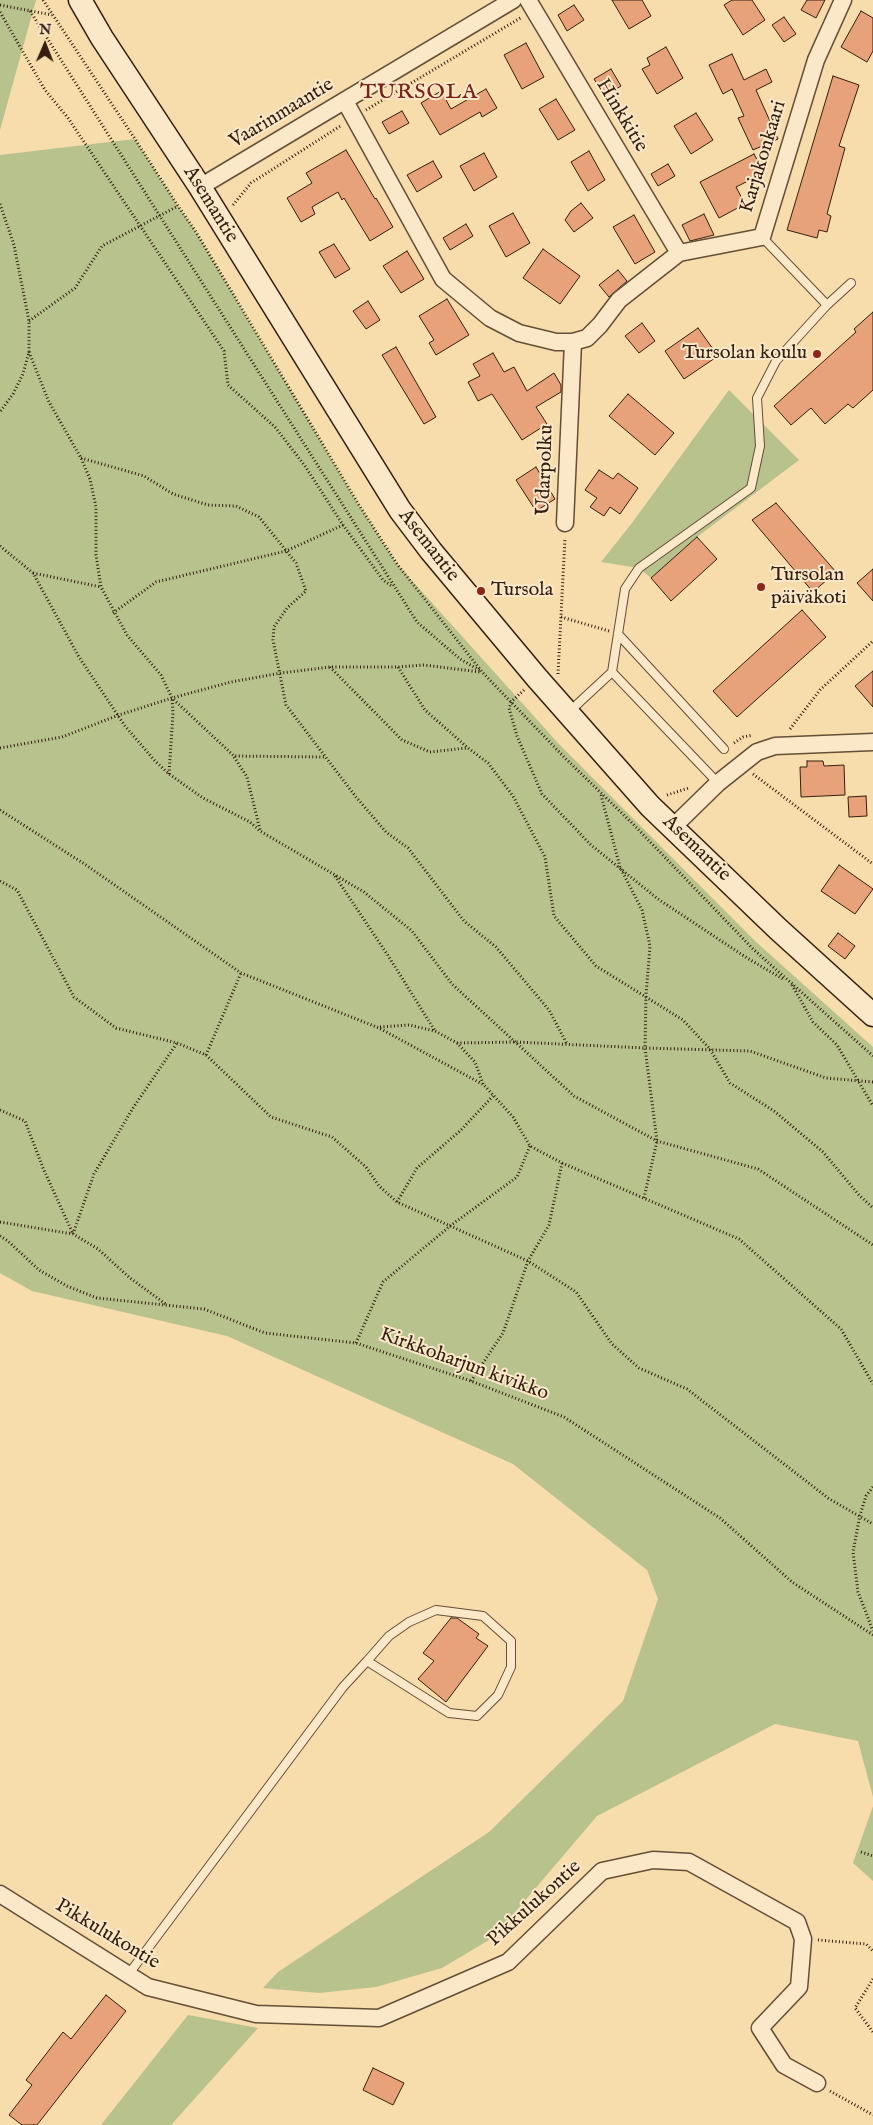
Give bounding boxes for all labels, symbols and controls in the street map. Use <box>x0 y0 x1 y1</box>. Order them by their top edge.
north arrow <box>20 20 70 70</box>
text: N <box>39 21 51 39</box>
street label: Vaarinmaantie <box>226 74 338 154</box>
street label: Hinkkitie <box>590 75 652 157</box>
district label: TURSOLA <box>359 80 479 106</box>
street label: Karjakonkaari <box>736 98 792 216</box>
street label: Asemantie <box>177 162 243 248</box>
place label: Tursolan koulu <box>682 342 807 366</box>
marker: Tursolan koulu <box>811 348 823 360</box>
street label: Udarpolku <box>532 424 560 516</box>
street label: Asemantie <box>392 505 464 587</box>
place label: Tursolan päiväkoti <box>771 564 847 611</box>
place label: Tursola <box>491 579 553 603</box>
marker: Tursolan päiväkoti <box>755 581 767 593</box>
marker: Tursola <box>475 585 487 597</box>
street label: Asemantie <box>657 811 735 887</box>
street label: Kirkkoharjun kivikko <box>376 1323 552 1407</box>
street label: Pikkulukontie <box>483 1856 587 1952</box>
street label: Pikkulukontie <box>50 1894 164 1976</box>

